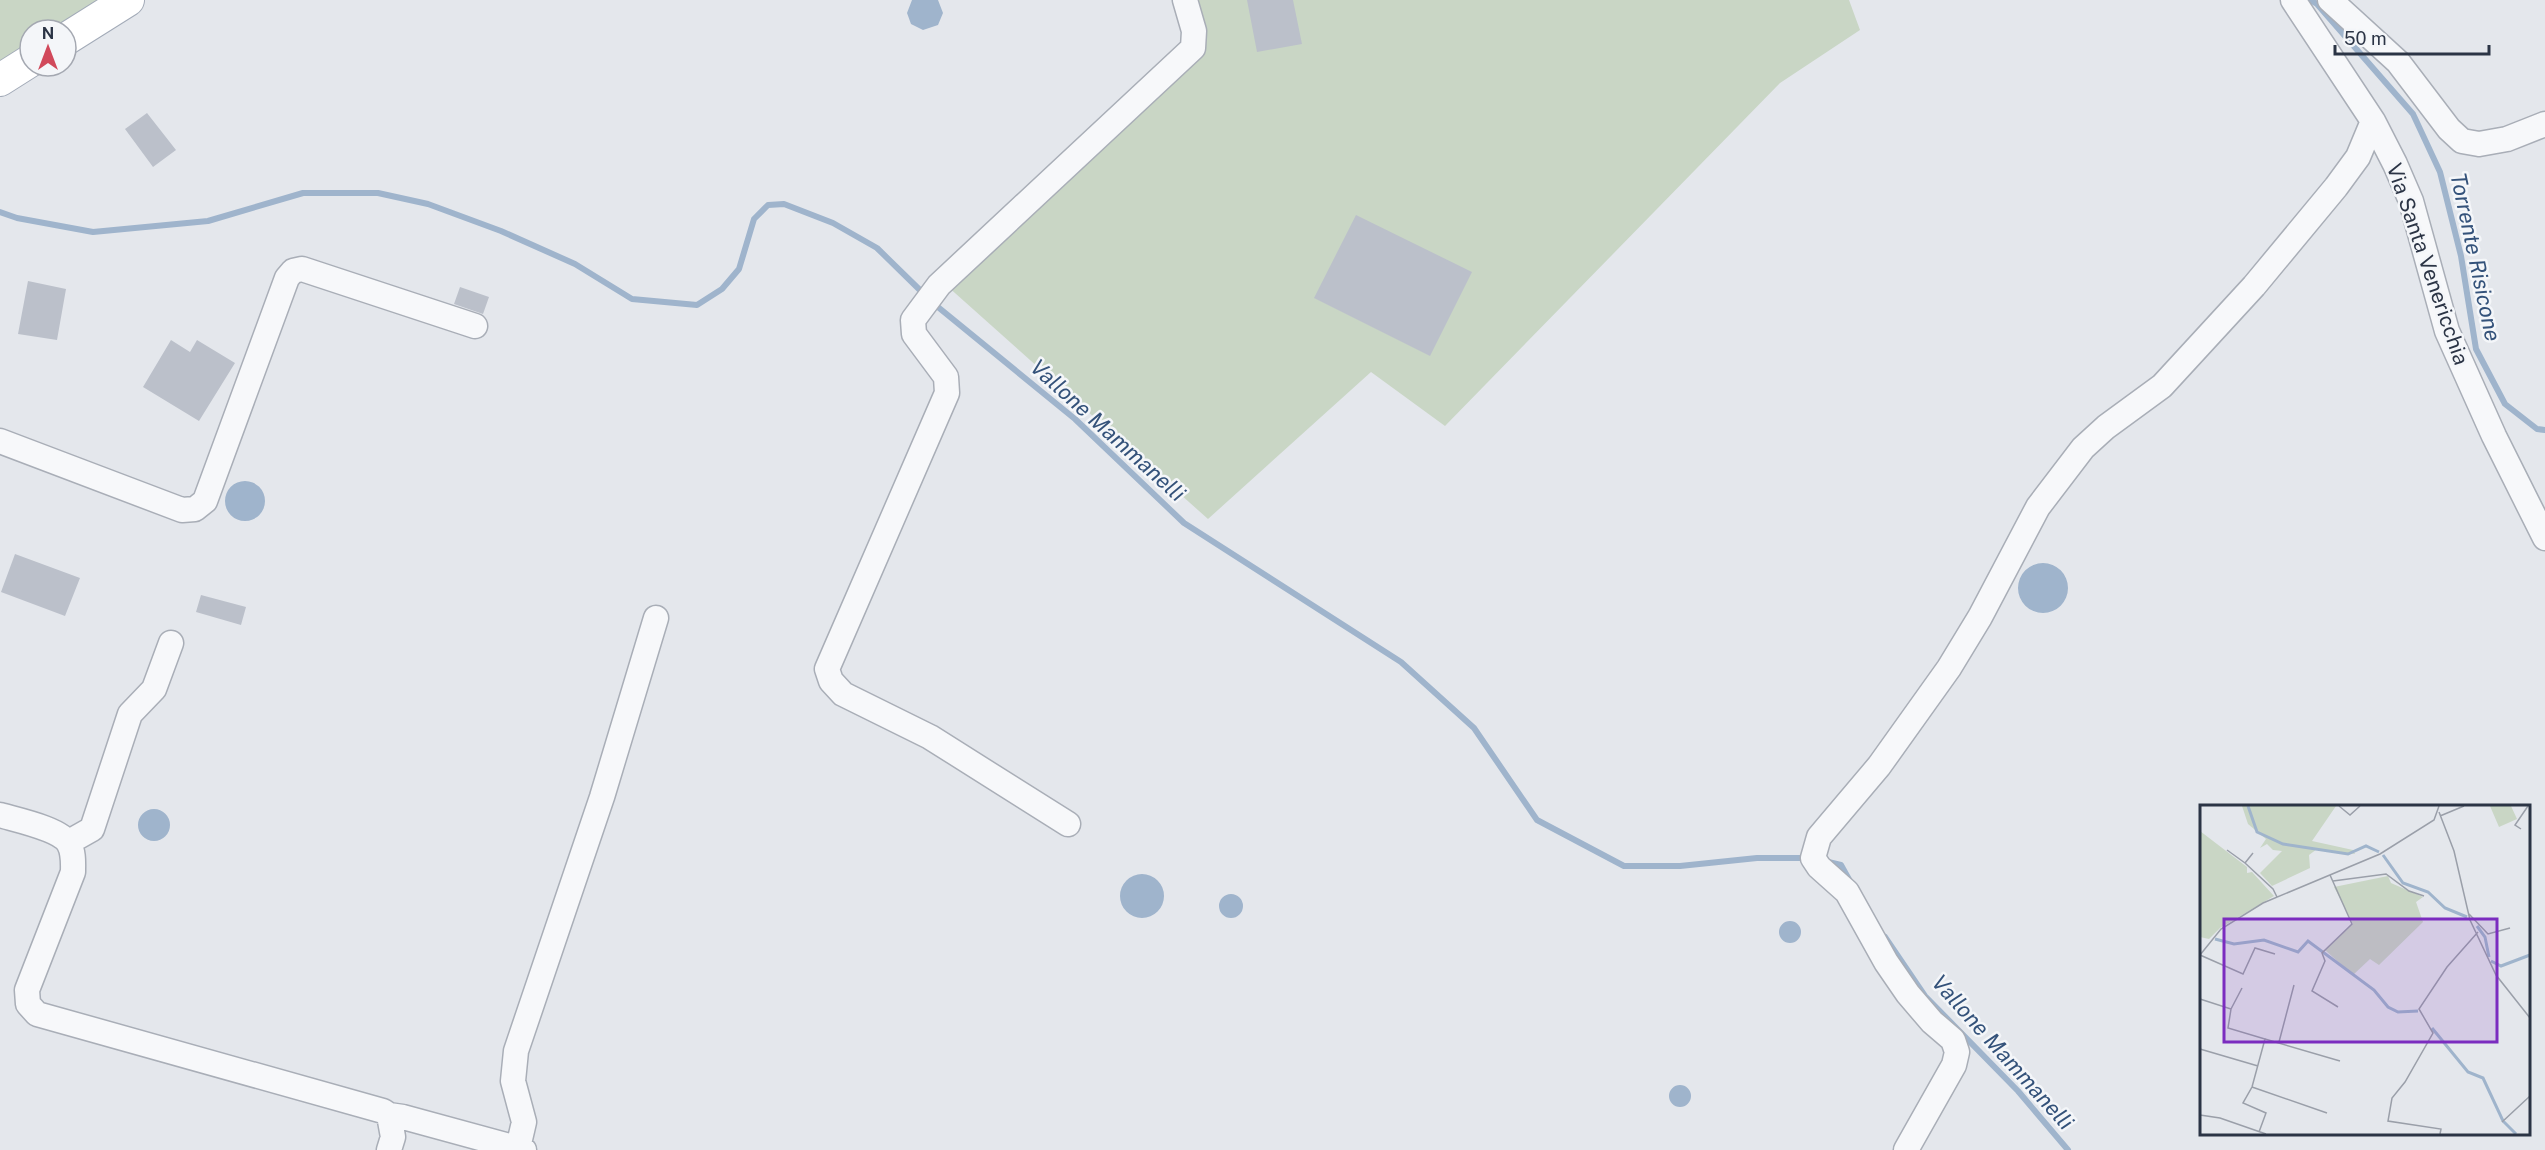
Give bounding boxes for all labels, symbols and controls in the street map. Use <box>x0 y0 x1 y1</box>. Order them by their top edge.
north arrow <box>18 18 78 78</box>
scale bar <box>2335 18 2490 56</box>
text: N <box>42 24 54 43</box>
text: 50 m <box>2344 28 2387 49</box>
street label: Via Santa Venericchia <box>2382 160 2474 368</box>
water label: Torrente Risicone <box>2445 170 2507 344</box>
water label: Vallone Mammanelli <box>1025 354 1191 507</box>
inset map <box>2200 805 2530 1135</box>
water label: Vallone Mammanelli <box>1927 969 2080 1135</box>

